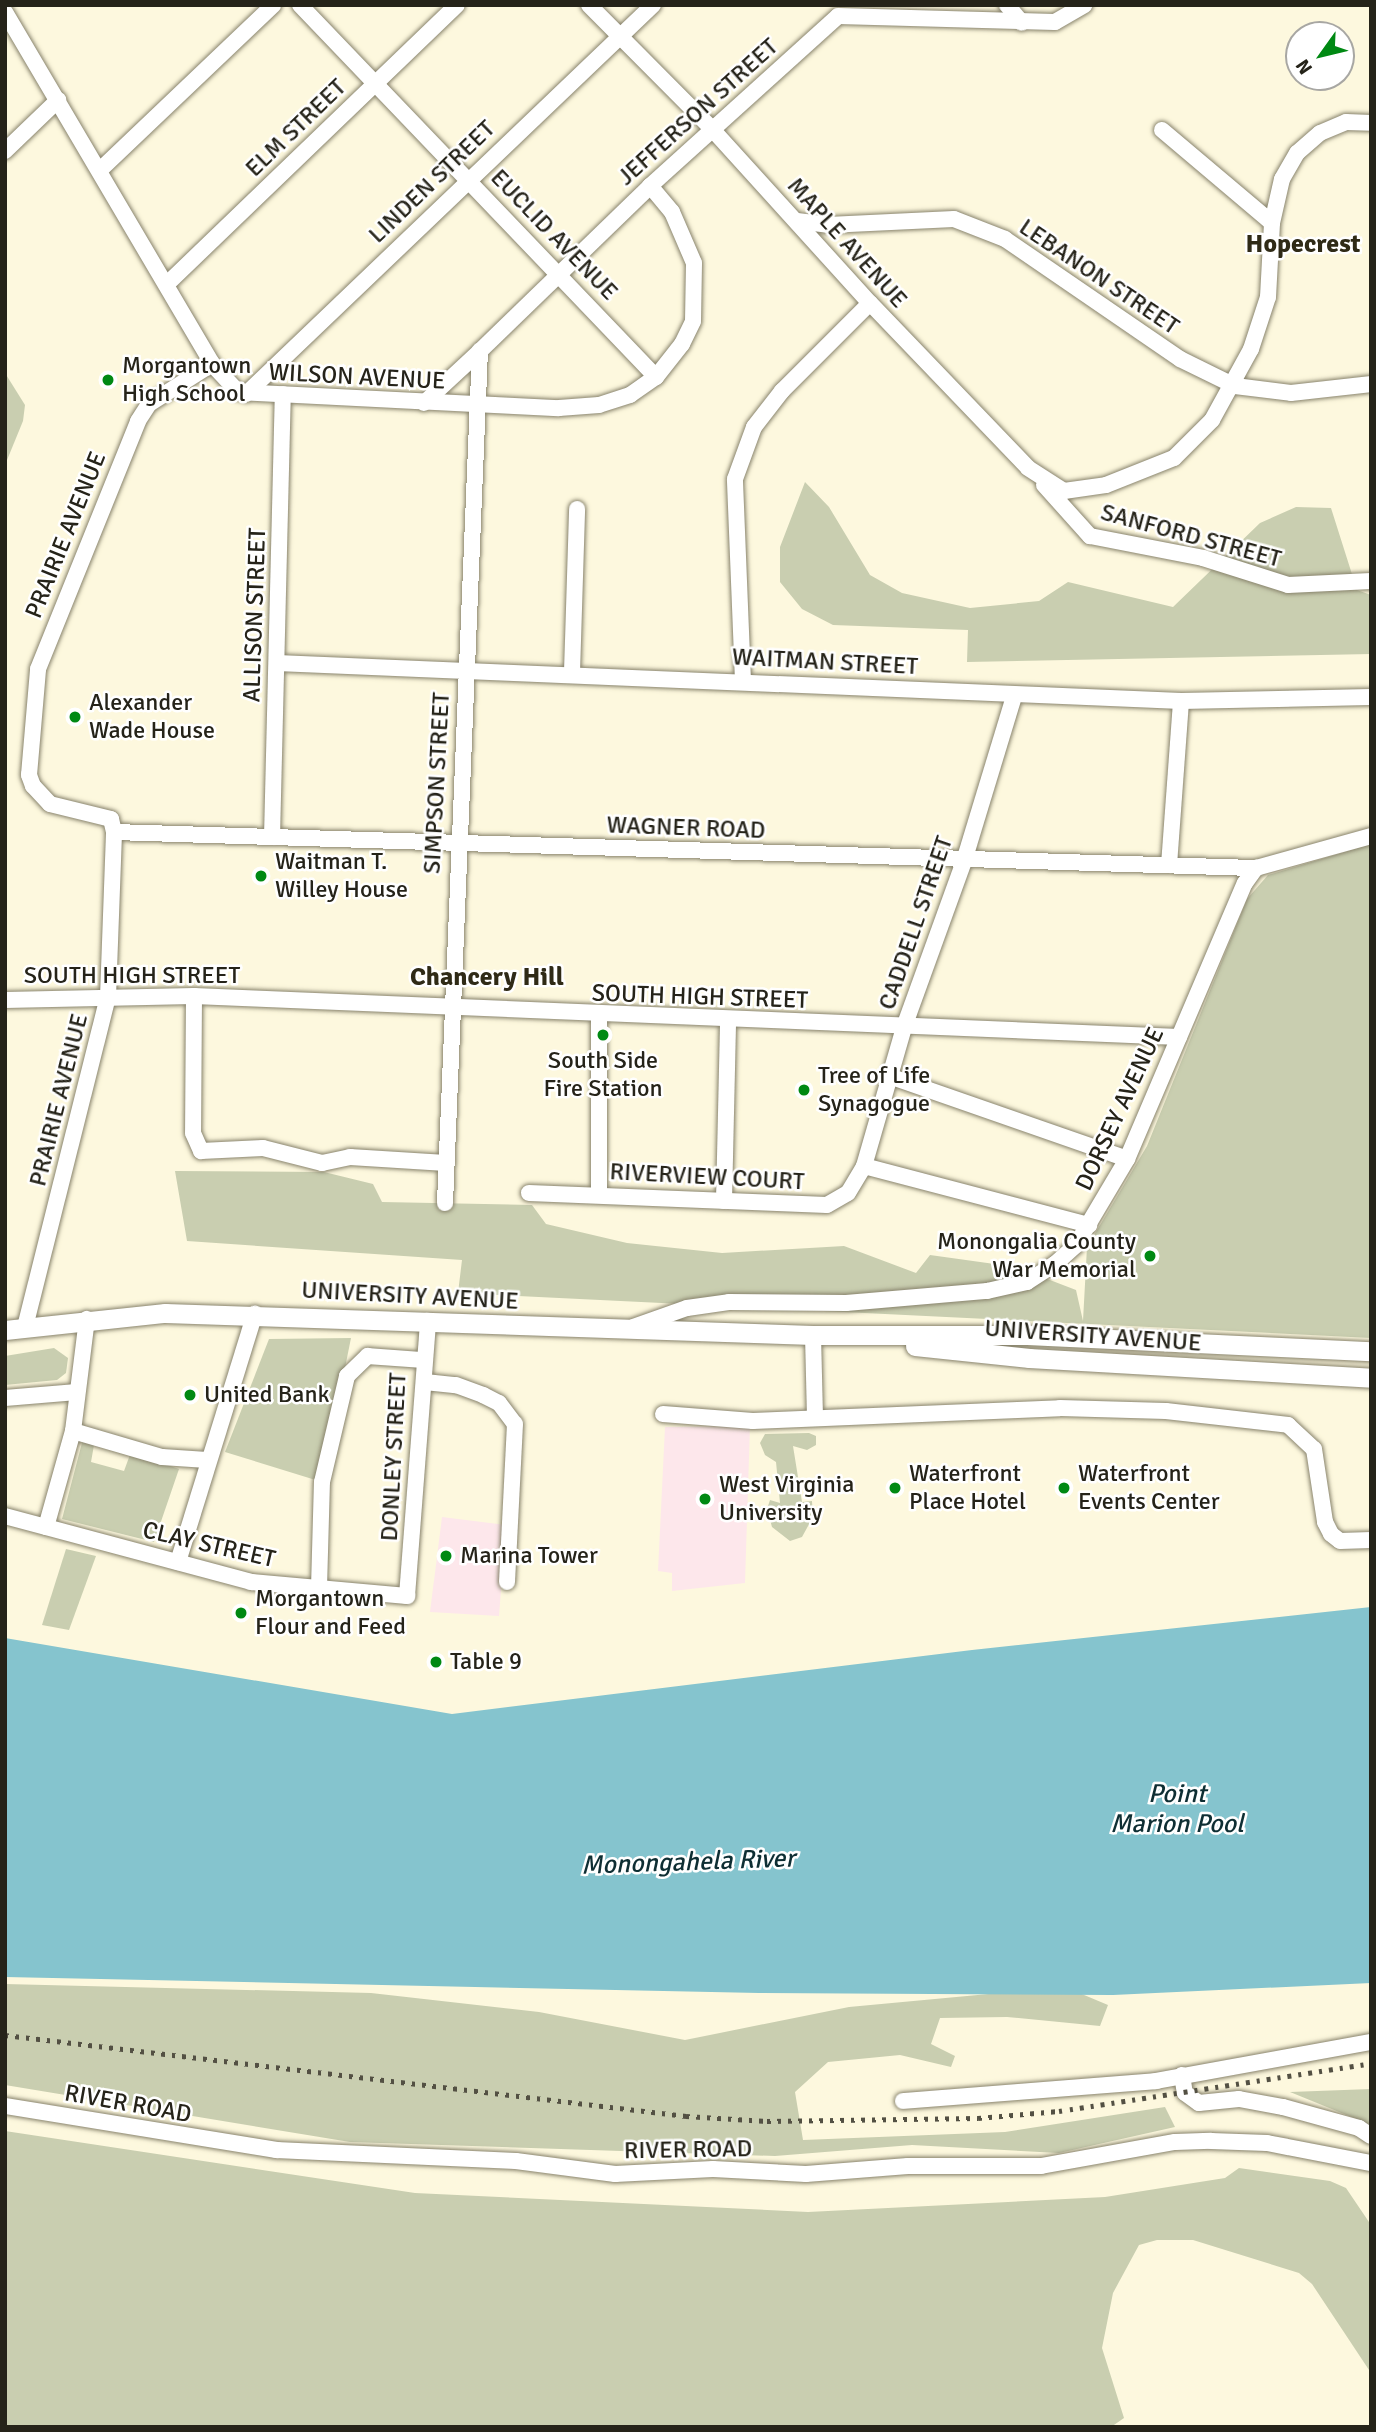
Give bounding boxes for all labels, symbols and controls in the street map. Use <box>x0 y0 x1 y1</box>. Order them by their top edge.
north arrow <box>1285 21 1355 91</box>
street label: JEFFERSON STREET <box>612 32 784 192</box>
text: N <box>1291 54 1318 79</box>
street label: ELM STREET <box>240 73 352 183</box>
street label: LINDEN STREET <box>363 115 501 249</box>
street label: EUCLID AVENUE <box>484 164 624 306</box>
street label: MAPLE AVENUE <box>781 172 913 314</box>
street label: LEBANON STREET <box>1014 213 1184 341</box>
district label: Hopecrest <box>1246 229 1360 261</box>
place label: Morgantown High School <box>122 352 251 408</box>
street label: WILSON AVENUE <box>268 358 446 396</box>
marker: Morgantown High School <box>100 372 116 388</box>
street label: PRAIRIE AVENUE <box>20 448 112 622</box>
street label: SANFORD STREET <box>1098 498 1284 574</box>
street label: ALLISON STREET <box>238 527 272 703</box>
street label: WAITMAN STREET <box>731 643 919 681</box>
place label: Alexander Wade House <box>89 689 215 745</box>
street label: SIMPSON STREET <box>418 691 456 875</box>
marker: Alexander Wade House <box>67 709 83 725</box>
street label: WAGNER ROAD <box>606 811 766 845</box>
street label: CADDELL STREET <box>873 832 959 1014</box>
place label: Waitman T. Willey House <box>275 848 408 904</box>
marker: Waitman T. Willey House <box>253 868 269 884</box>
street label: SOUTH HIGH STREET <box>24 962 240 990</box>
district label: Chancery Hill <box>410 962 564 994</box>
street label: SOUTH HIGH STREET <box>591 979 809 1015</box>
street label: PRAIRIE AVENUE <box>24 1011 94 1189</box>
street label: DORSEY AVENUE <box>1070 1023 1170 1195</box>
marker: South Side Fire Station <box>595 1027 611 1043</box>
place label: South Side Fire Station <box>544 1047 662 1103</box>
place label: Tree of Life Synagogue <box>818 1062 930 1118</box>
marker: Tree of Life Synagogue <box>796 1082 812 1098</box>
street label: RIVERVIEW COURT <box>609 1158 805 1196</box>
place label: Monongalia County War Memorial <box>937 1228 1136 1284</box>
marker: Monongalia County War Memorial <box>1142 1248 1158 1264</box>
street label: UNIVERSITY AVENUE <box>301 1276 519 1316</box>
street label: UNIVERSITY AVENUE <box>984 1314 1202 1358</box>
street label: DONLEY STREET <box>375 1372 413 1542</box>
place label: United Bank <box>204 1381 330 1409</box>
marker: United Bank <box>182 1387 198 1403</box>
place label: Waterfront Place Hotel <box>909 1460 1026 1516</box>
place label: Waterfront Events Center <box>1078 1460 1220 1516</box>
place label: West Virginia University <box>719 1471 854 1527</box>
marker: Waterfront Place Hotel <box>887 1480 903 1496</box>
marker: Waterfront Events Center <box>1056 1480 1072 1496</box>
marker: West Virginia University <box>697 1491 713 1507</box>
street label: CLAY STREET <box>140 1516 278 1574</box>
place label: Marina Tower <box>460 1542 598 1570</box>
marker: Marina Tower <box>438 1548 454 1564</box>
place label: Morgantown Flour and Feed <box>255 1585 406 1641</box>
marker: Morgantown Flour and Feed <box>233 1605 249 1621</box>
place label: Table 9 <box>450 1648 522 1676</box>
marker: Table 9 <box>428 1654 444 1670</box>
water label: Point Marion Pool <box>1110 1779 1244 1840</box>
water label: Monongahela River <box>581 1844 795 1882</box>
street label: RIVER ROAD <box>62 2079 194 2129</box>
street label: RIVER ROAD <box>624 2134 752 2166</box>

